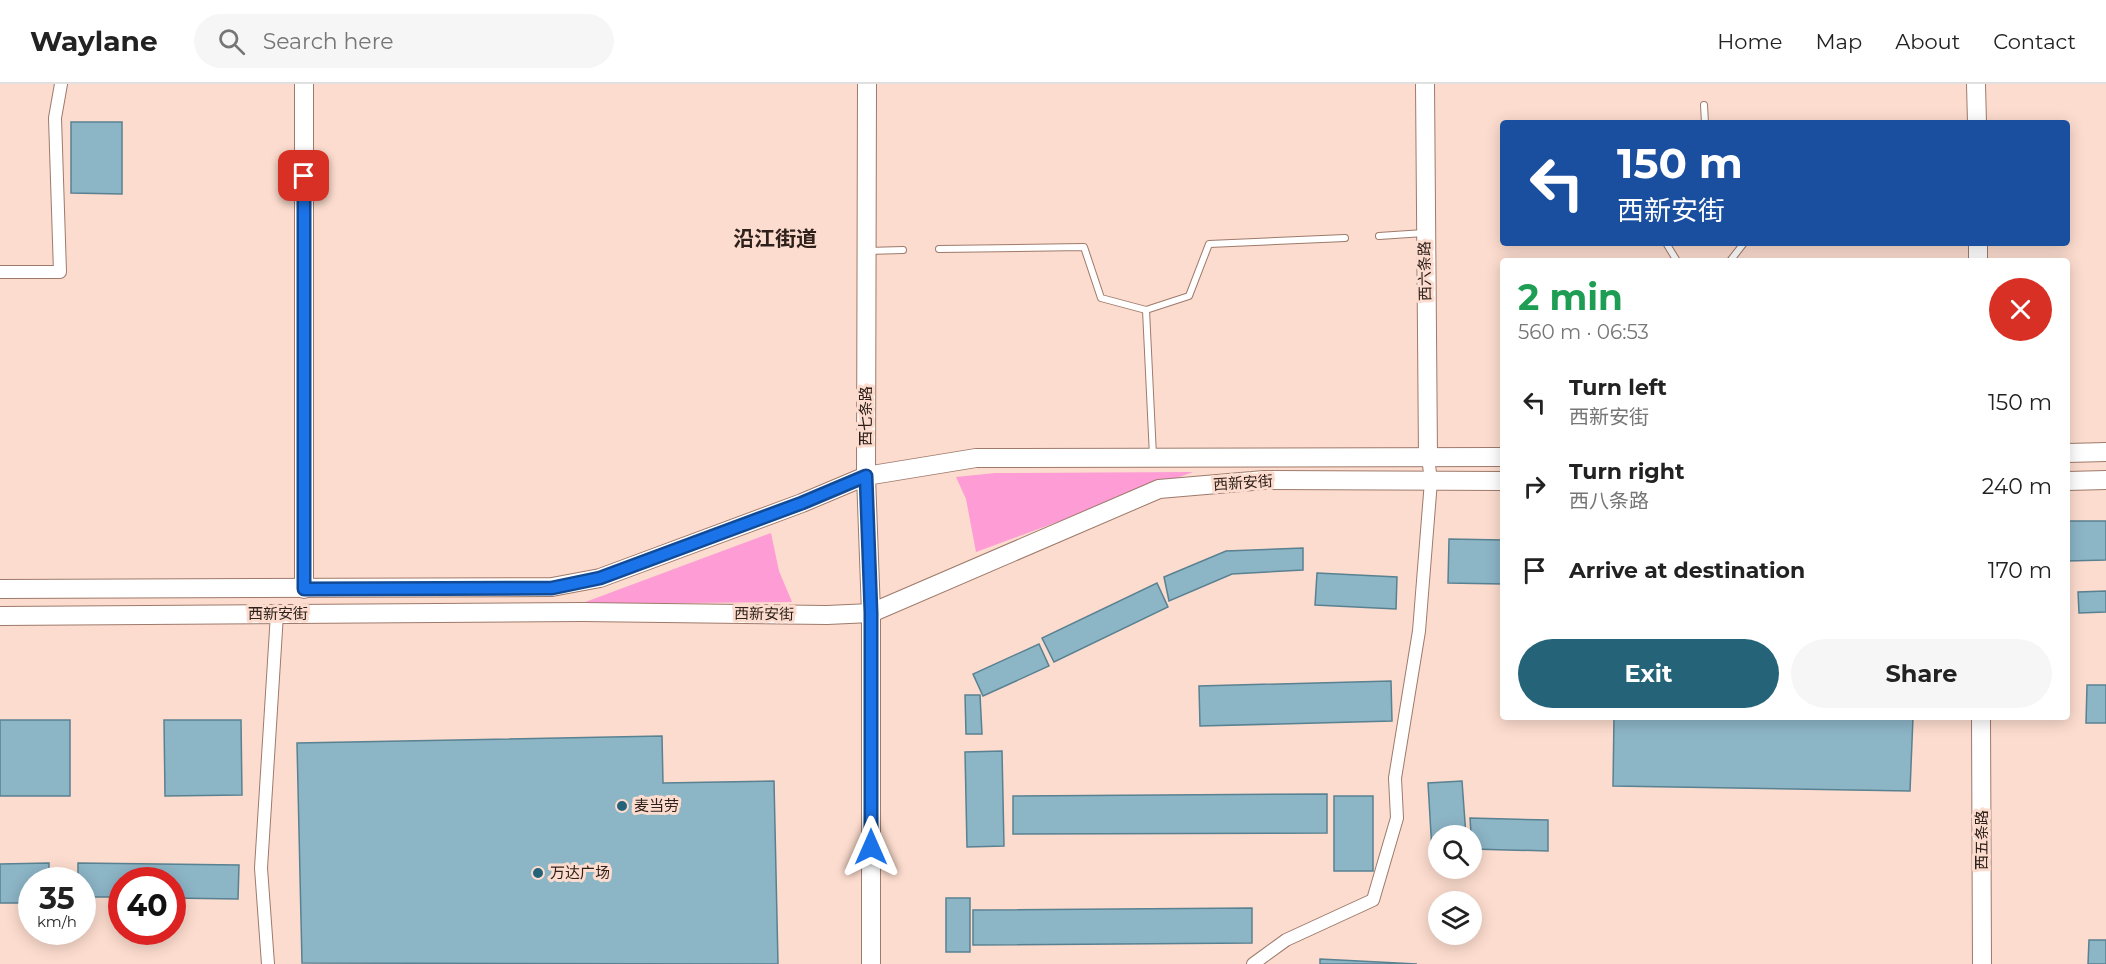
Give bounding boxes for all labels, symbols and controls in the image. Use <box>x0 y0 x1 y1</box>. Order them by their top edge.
search box <box>194 14 614 68</box>
text: Waylane <box>30 24 158 58</box>
icon: search <box>215 25 248 58</box>
text: Search here <box>263 28 393 55</box>
text: Home <box>1717 29 1782 54</box>
text: Map <box>1815 29 1862 54</box>
text: About <box>1895 29 1960 54</box>
text: Contact <box>1993 29 2076 54</box>
text: 150 m <box>1617 137 1743 189</box>
icon: left <box>1518 144 1596 222</box>
pin <box>278 150 329 201</box>
icon: arrive <box>287 159 320 192</box>
text: 西新安街 <box>1617 194 1725 227</box>
district label: 沿江街道 <box>733 226 817 251</box>
street label: 西六条路 <box>1414 241 1435 301</box>
text: 2 min <box>1518 275 1623 319</box>
button: close <box>1989 278 2052 341</box>
text: 560 m · 06:53 <box>1518 320 1649 344</box>
text: Turn left <box>1569 374 1667 401</box>
street label: 西七条路 <box>856 386 875 446</box>
icon: left <box>1518 386 1551 419</box>
text: 150 m <box>1988 389 2052 416</box>
text: 西新安街 <box>1569 405 1649 429</box>
text: Turn right <box>1569 458 1684 485</box>
icon: right <box>1518 470 1551 503</box>
street label: 西新安街 <box>1212 471 1274 494</box>
text: 240 m <box>1982 473 2052 500</box>
text: 西八条路 <box>1569 489 1649 513</box>
icon: arrive <box>1518 554 1551 587</box>
text: Arrive at destination <box>1569 557 1805 584</box>
text: 170 m <box>1988 557 2052 584</box>
street label: 西新安街 <box>734 603 794 624</box>
street label: 西新安街 <box>248 604 308 623</box>
button: Exit <box>1518 639 1779 708</box>
button: Share <box>1791 639 2052 708</box>
place label: 麦当劳 <box>634 796 679 815</box>
marker: 麦当劳 <box>615 799 629 813</box>
street label: 西五条路 <box>1972 810 1991 870</box>
position arrow <box>839 815 903 879</box>
map controls <box>1428 825 1482 945</box>
button: search <box>1428 825 1482 879</box>
place label: 万达广场 <box>550 863 610 882</box>
marker: 万达广场 <box>531 866 545 880</box>
speed limit sign: 40 <box>108 867 186 945</box>
text: 35 <box>39 880 75 917</box>
button: layers <box>1428 891 1482 945</box>
text: km/h <box>37 912 77 931</box>

